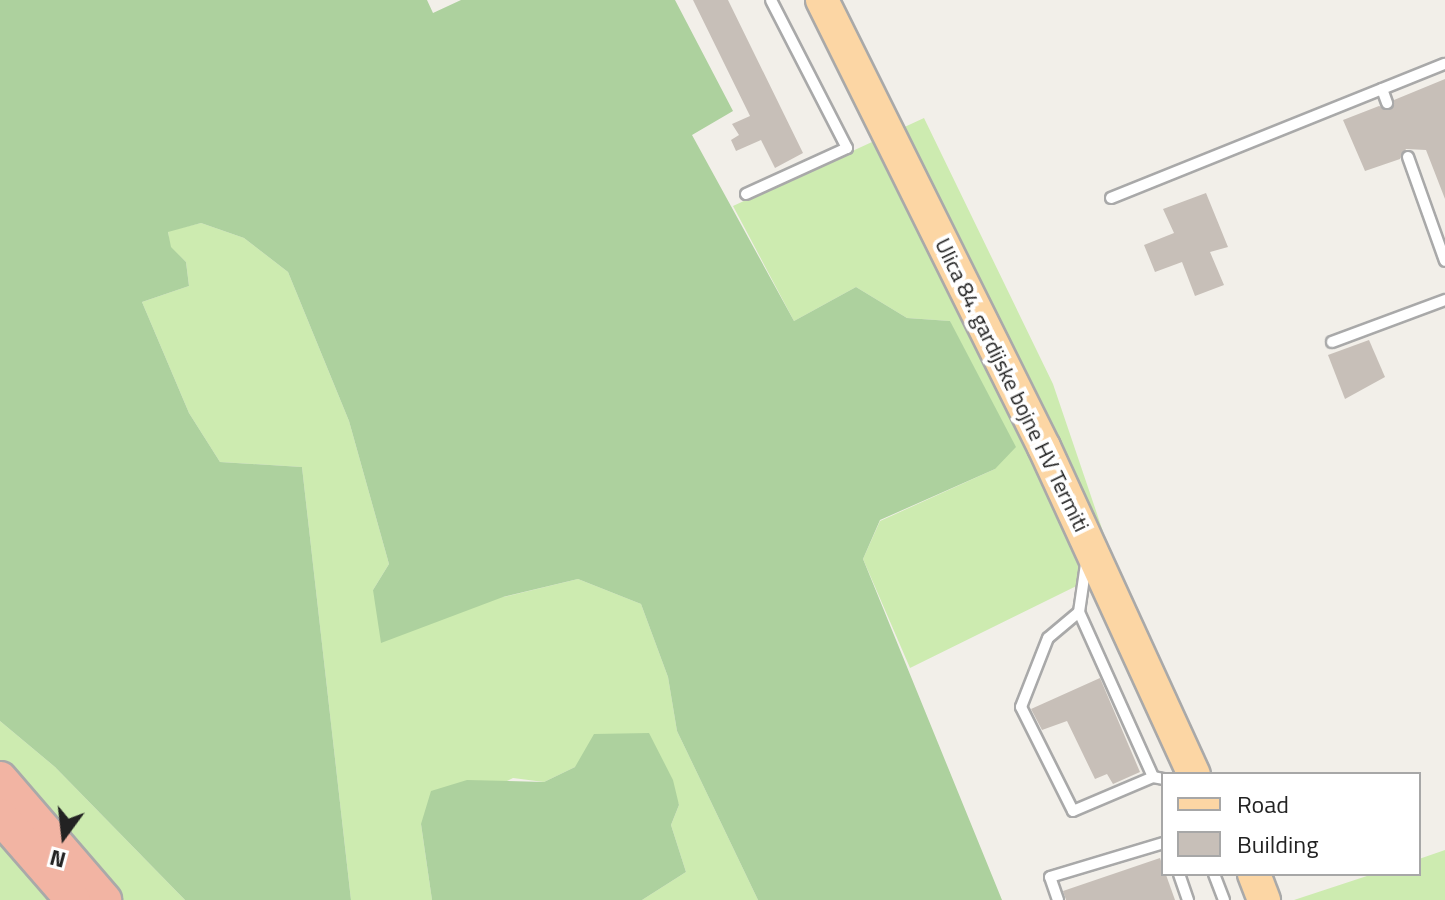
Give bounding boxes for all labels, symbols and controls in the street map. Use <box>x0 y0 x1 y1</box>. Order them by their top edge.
street label: Ulica 84. gardijske bojne HV Termiti <box>929 234 1095 536</box>
legend <box>1161 772 1421 876</box>
text: Road <box>1237 786 1289 822</box>
north arrow <box>24 796 104 876</box>
text: Building <box>1237 826 1319 862</box>
text: N <box>46 841 70 878</box>

